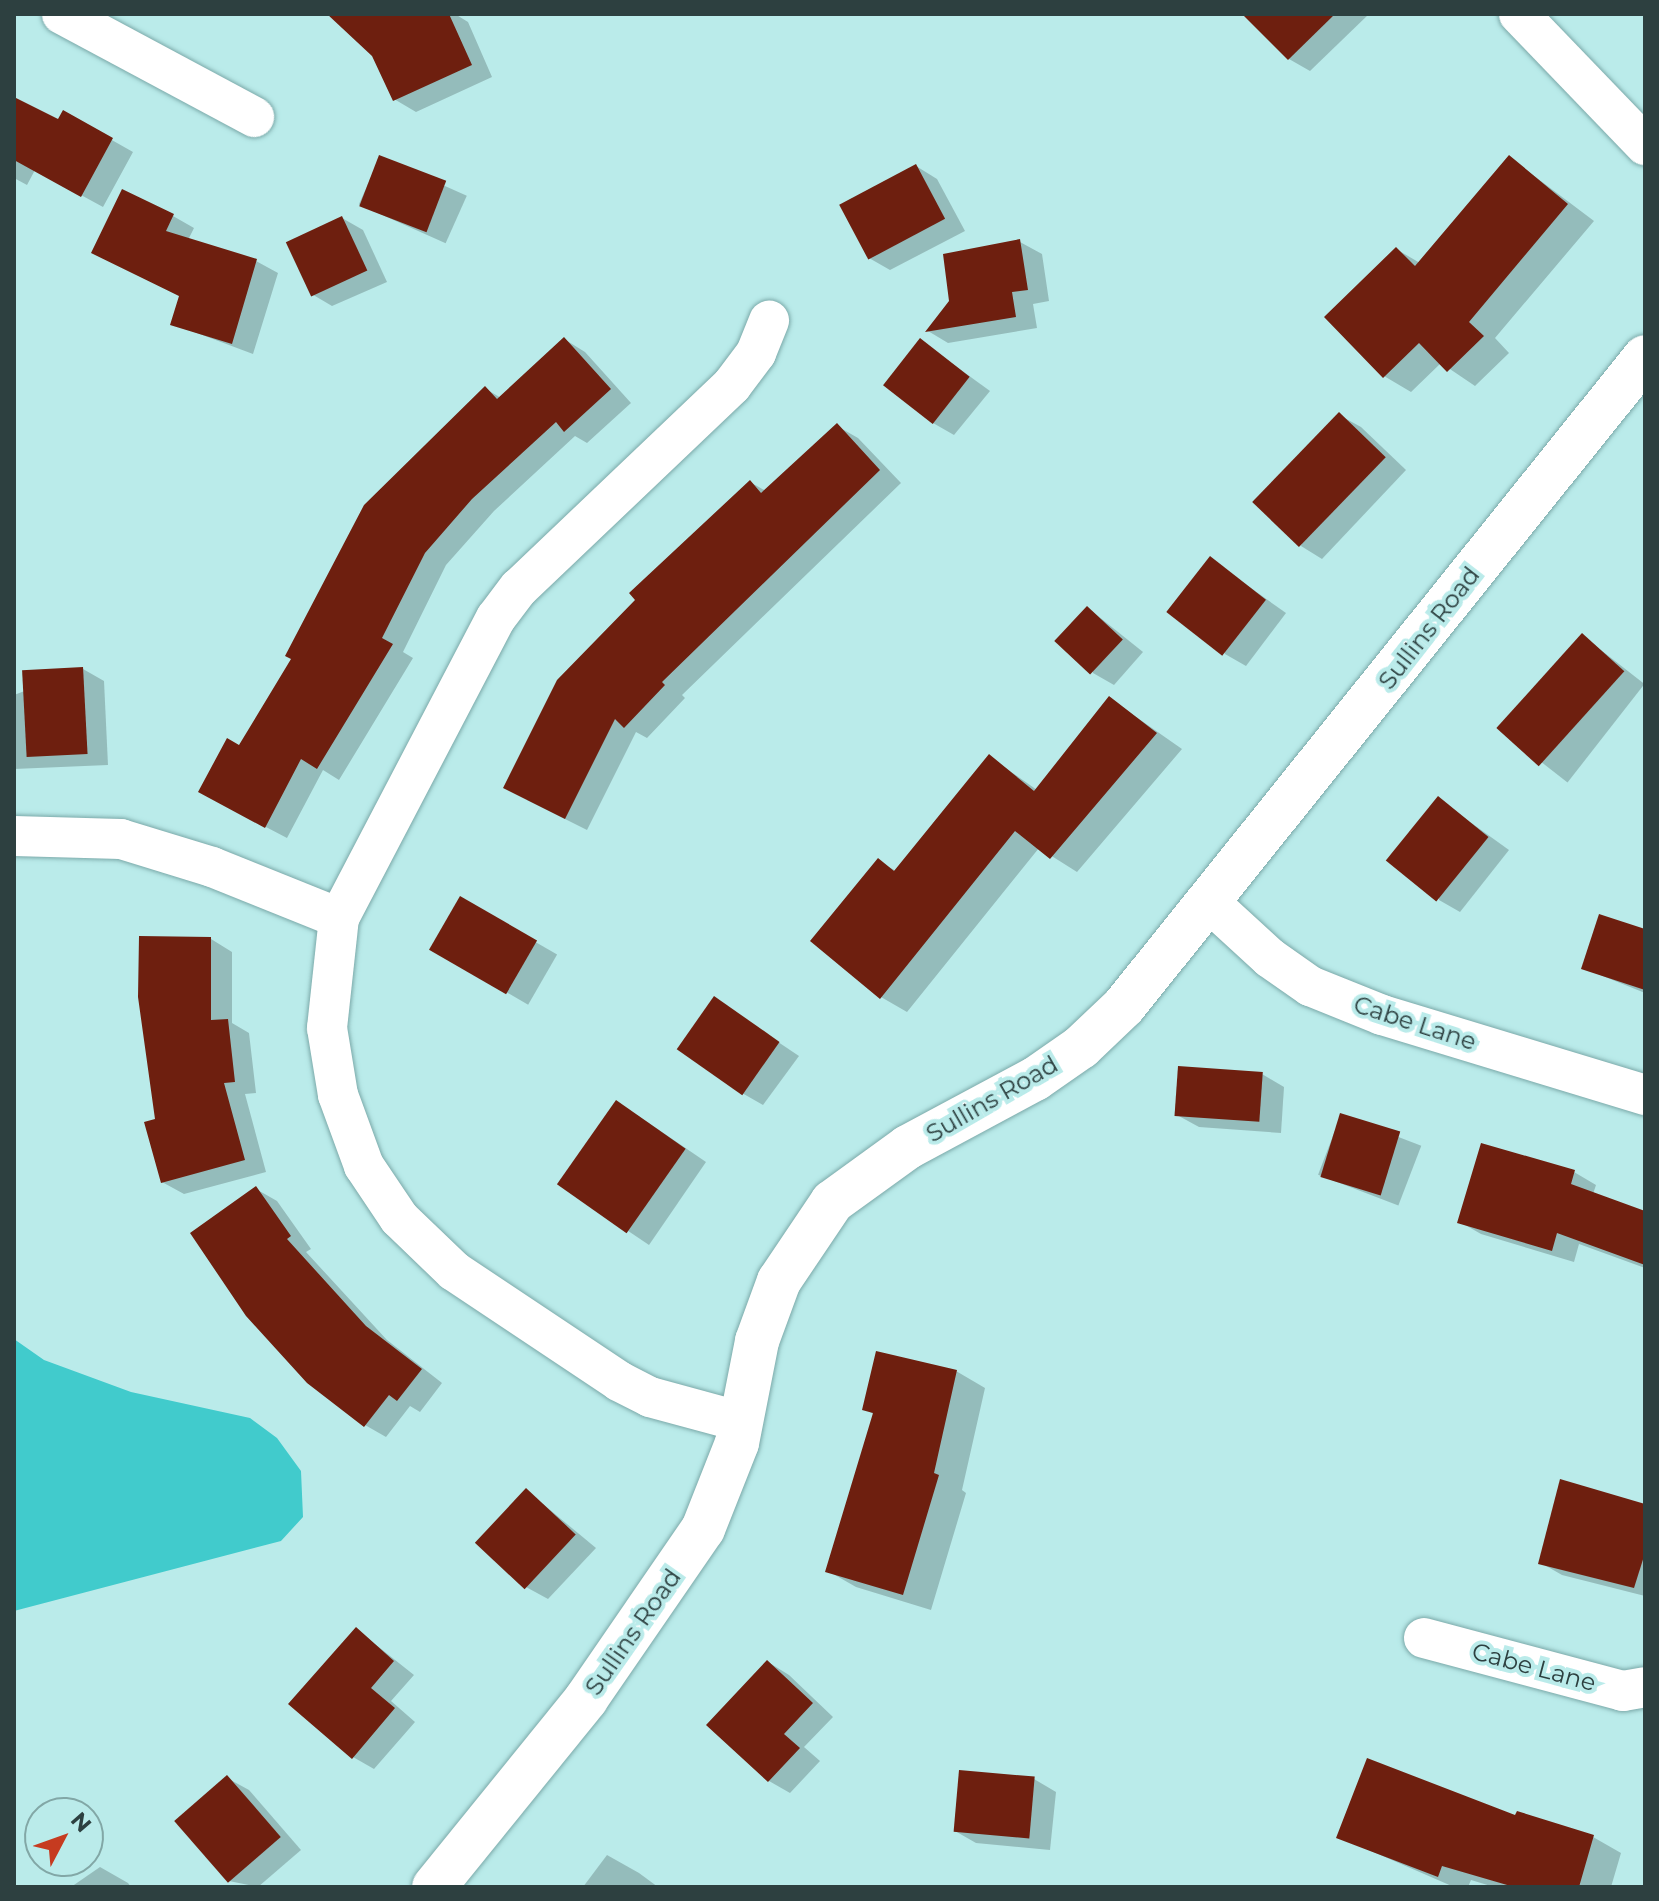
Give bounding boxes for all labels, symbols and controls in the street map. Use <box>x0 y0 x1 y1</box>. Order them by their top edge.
street label: Sullins Road <box>1372 561 1486 695</box>
street label: Cabe Lane <box>1350 990 1480 1056</box>
street label: Sullins Road <box>921 1050 1063 1148</box>
street label: Sullins Road <box>579 1563 687 1701</box>
street label: Cabe Lane <box>1469 1637 1599 1697</box>
north arrow <box>24 1797 104 1877</box>
text: N <box>65 1807 97 1838</box>

